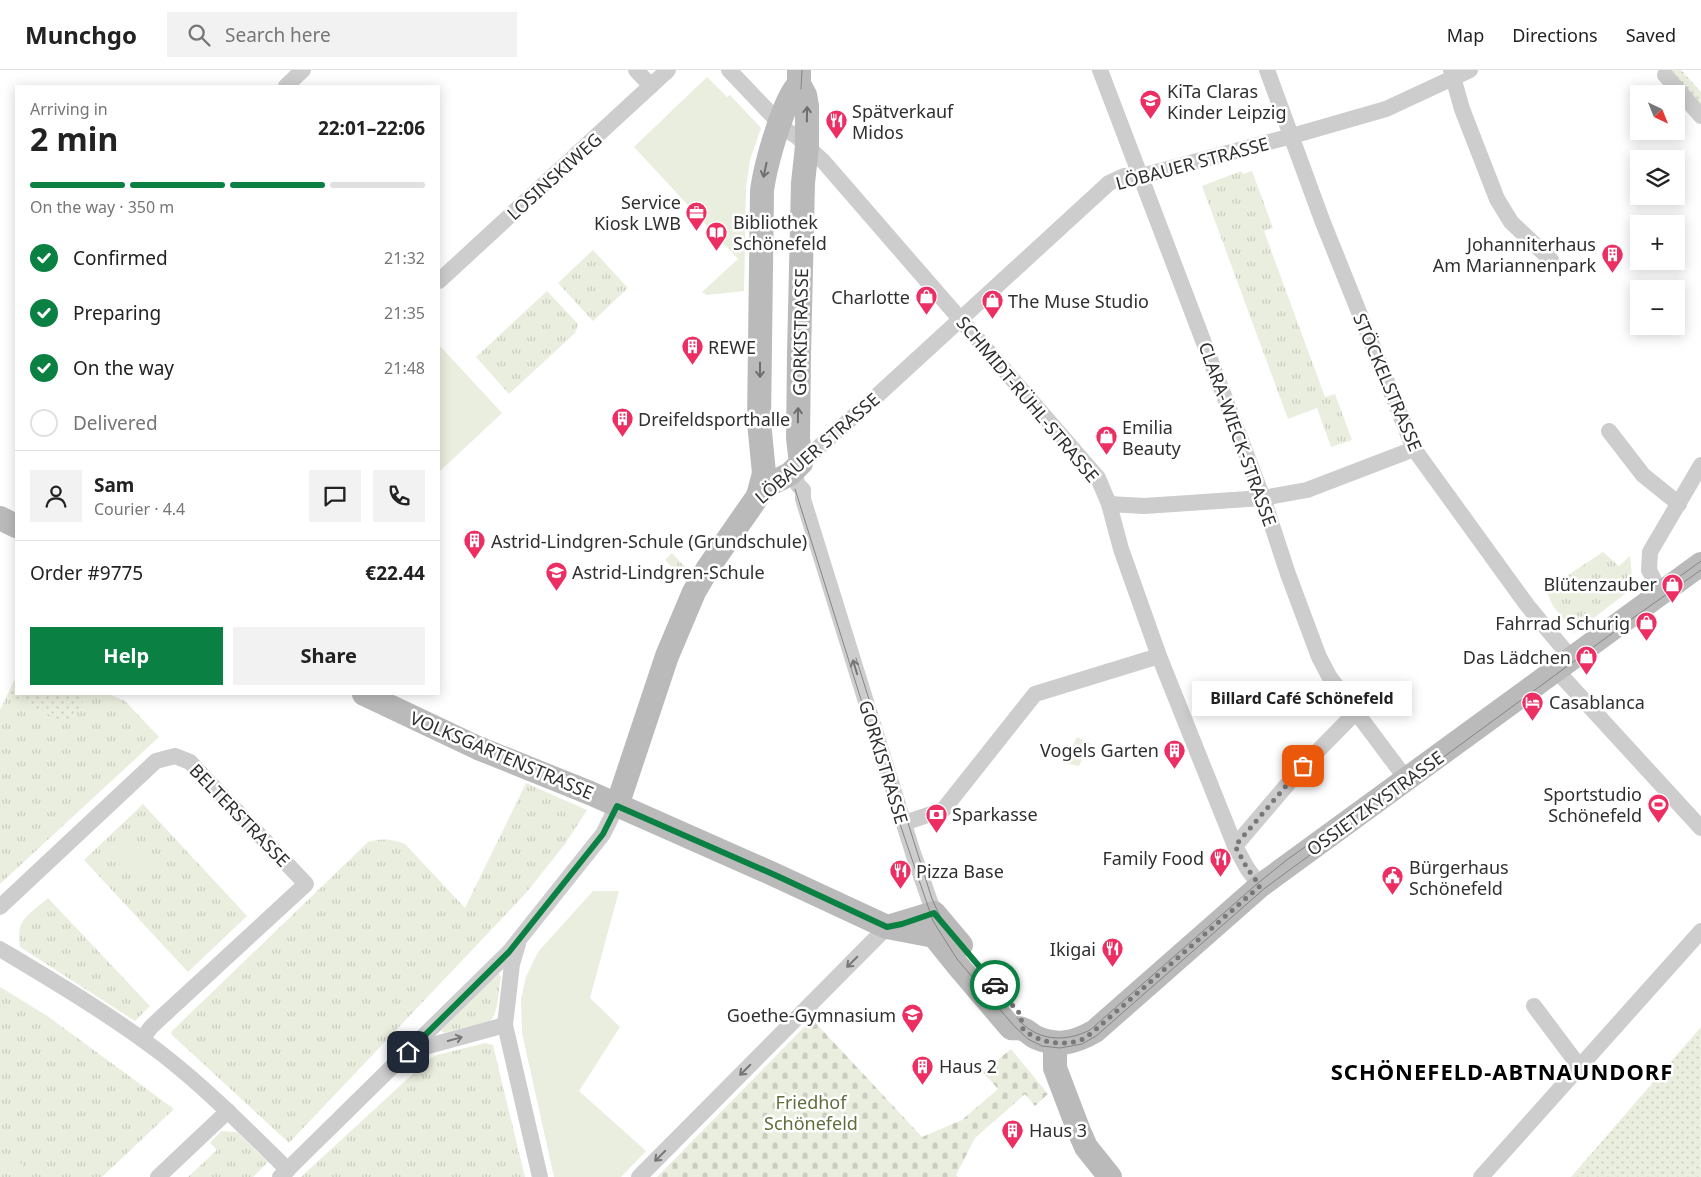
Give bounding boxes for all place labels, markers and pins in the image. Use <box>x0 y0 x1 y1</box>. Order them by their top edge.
place label: KiTa Claras Kinder Leipzig <box>1167 79 1287 124</box>
school or university icon: KiTa Claras Kinder Leipzig <box>1139 89 1163 120</box>
place label: Spätverkauf Midos <box>852 99 954 144</box>
restaurant icon: Spätverkauf Midos <box>824 109 848 140</box>
place label: Service Kiosk LWB <box>594 190 681 235</box>
office icon: Service Kiosk LWB <box>685 200 709 231</box>
place label: Bibliothek Schönefeld <box>733 210 827 255</box>
library icon: Bibliothek Schönefeld <box>705 220 729 251</box>
place label: Johanniterhaus Am Mariannenpark <box>1433 232 1596 277</box>
building icon: Johanniterhaus Am Mariannenpark <box>1600 242 1624 273</box>
place label: Charlotte <box>831 285 910 309</box>
shop icon: Charlotte <box>914 285 938 316</box>
shop icon: The Muse Studio <box>980 289 1004 320</box>
place label: The Muse Studio <box>1008 289 1149 313</box>
building icon: REWE <box>680 335 704 366</box>
place label: REWE <box>708 335 756 359</box>
building icon: Dreifeldsporthalle <box>610 407 634 438</box>
place label: Dreifeldsporthalle <box>638 407 790 431</box>
place label: Emilia Beauty <box>1122 415 1182 460</box>
shop icon: Emilia Beauty <box>1094 425 1118 456</box>
building icon: Astrid-Lindgren-Schule (Grundschule) <box>463 529 487 560</box>
place label: Astrid-Lindgren-Schule (Grundschule) <box>491 529 807 553</box>
school or university icon: Astrid-Lindgren-Schule <box>544 560 568 591</box>
place label: Astrid-Lindgren-Schule <box>572 560 765 584</box>
place label: Blütenzauber <box>1543 572 1658 596</box>
shop icon: Blütenzauber <box>1661 572 1685 603</box>
place label: Fahrrad Schurig <box>1495 611 1630 635</box>
shop icon: Fahrrad Schurig <box>1634 611 1658 642</box>
place label: Das Lädchen <box>1463 645 1571 669</box>
shop icon: Das Lädchen <box>1575 645 1599 676</box>
callout: Billard Café Schönefeld <box>1193 681 1413 716</box>
hotel icon: Casablanca <box>1521 690 1545 721</box>
place label: Casablanca <box>1549 690 1645 714</box>
place label: Vogels Garten <box>1040 738 1159 762</box>
building icon: Vogels Garten <box>1163 738 1187 769</box>
pin <box>1282 745 1324 787</box>
place label: Sportstudio Schönefeld <box>1543 782 1642 827</box>
sports icon: Sportstudio Schönefeld <box>1646 792 1670 823</box>
bank icon: Sparkasse <box>924 802 948 833</box>
place label: Sparkasse <box>952 802 1038 826</box>
place label: Family Food <box>1102 846 1204 870</box>
restaurant icon: Family Food <box>1208 846 1232 877</box>
place label: Bürgerhaus Schönefeld <box>1409 855 1509 900</box>
restaurant icon: Pizza Base <box>888 859 912 890</box>
place label: Pizza Base <box>916 859 1004 883</box>
public building icon: Bürgerhaus Schönefeld <box>1381 865 1405 896</box>
place label: Ikigai <box>1050 937 1096 961</box>
restaurant icon: Ikigai <box>1100 937 1124 968</box>
place label: Goethe-Gymnasium <box>727 1003 896 1027</box>
school or university icon: Goethe-Gymnasium <box>900 1003 924 1034</box>
pin <box>387 1031 429 1073</box>
building icon: Haus 2 <box>911 1054 935 1085</box>
place label: Haus 2 <box>939 1054 997 1078</box>
building icon: Haus 3 <box>1001 1118 1025 1149</box>
place label: Haus 3 <box>1029 1118 1087 1142</box>

